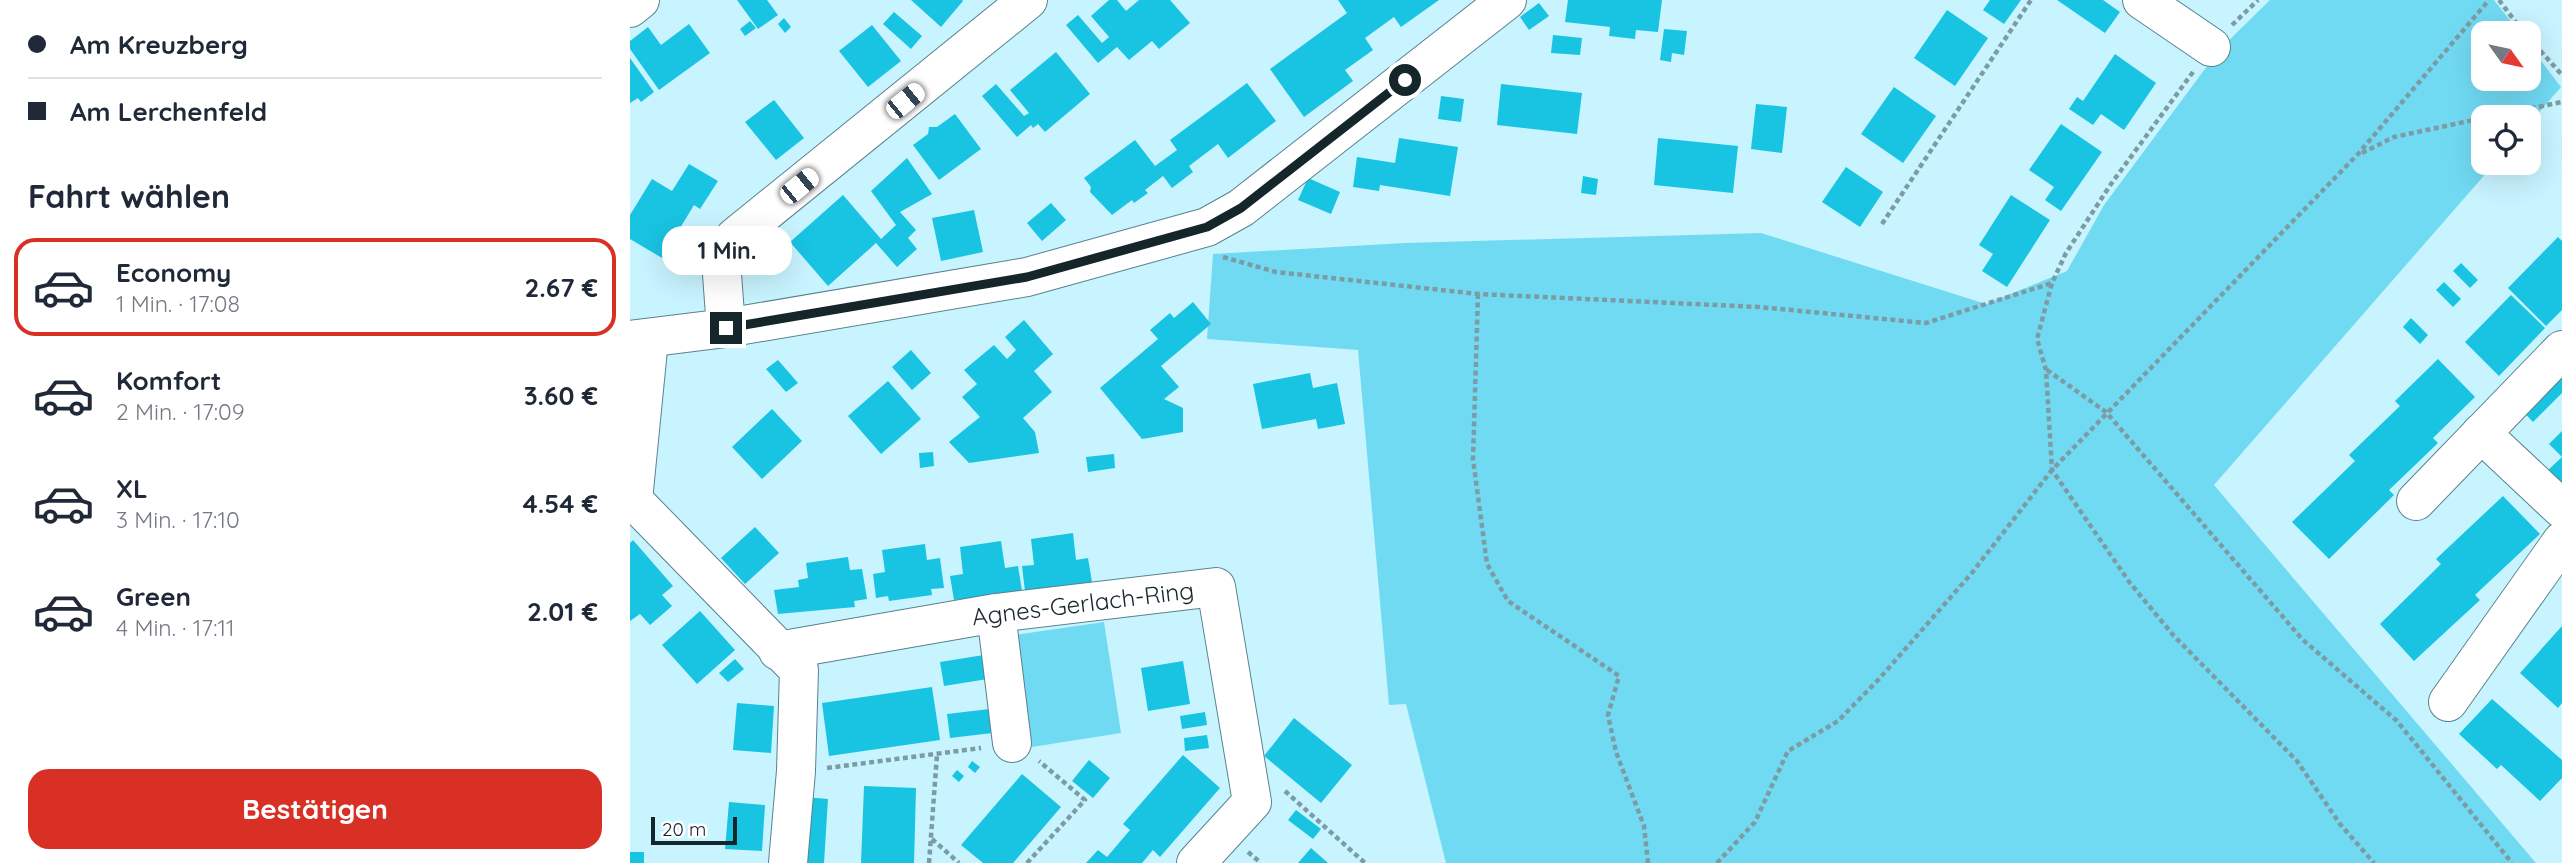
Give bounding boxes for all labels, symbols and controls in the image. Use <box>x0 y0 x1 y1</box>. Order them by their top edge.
north arrow <box>2471 21 2541 91</box>
map controls <box>2471 21 2541 175</box>
text: Am Kreuzberg <box>70 28 248 61</box>
route start <box>1389 64 1421 96</box>
car <box>883 80 928 122</box>
text: Am Lerchenfeld <box>70 95 267 128</box>
button: locate <box>2471 105 2541 175</box>
car <box>777 165 822 207</box>
text: Fahrt wählen <box>28 176 230 216</box>
callout: 1 Min. <box>661 226 791 276</box>
text: 1 Min. <box>697 236 757 265</box>
icon: car <box>32 256 95 319</box>
text: Economy <box>116 256 231 289</box>
text: 2.67 € <box>524 271 598 304</box>
text: 1 Min. · 17:08 <box>116 289 240 318</box>
route end <box>710 312 742 344</box>
icon: car <box>32 364 95 427</box>
text: Komfort <box>116 364 221 397</box>
text: 3.60 € <box>524 379 598 412</box>
text: 2 Min. · 17:09 <box>116 397 245 426</box>
icon: car <box>32 472 95 535</box>
text: XL <box>116 472 148 505</box>
text: 4.54 € <box>522 487 598 520</box>
text: 3 Min. · 17:10 <box>116 505 240 534</box>
street label: Agnes-Gerlach-Ring <box>970 574 1196 632</box>
icon: car <box>32 580 95 643</box>
text: Green <box>116 580 191 613</box>
text: 2.01 € <box>527 595 598 628</box>
text: 4 Min. · 17:11 <box>116 613 234 642</box>
button: Bestätigen <box>28 769 602 849</box>
scale bar <box>651 814 737 846</box>
text: 20 m <box>662 817 706 841</box>

